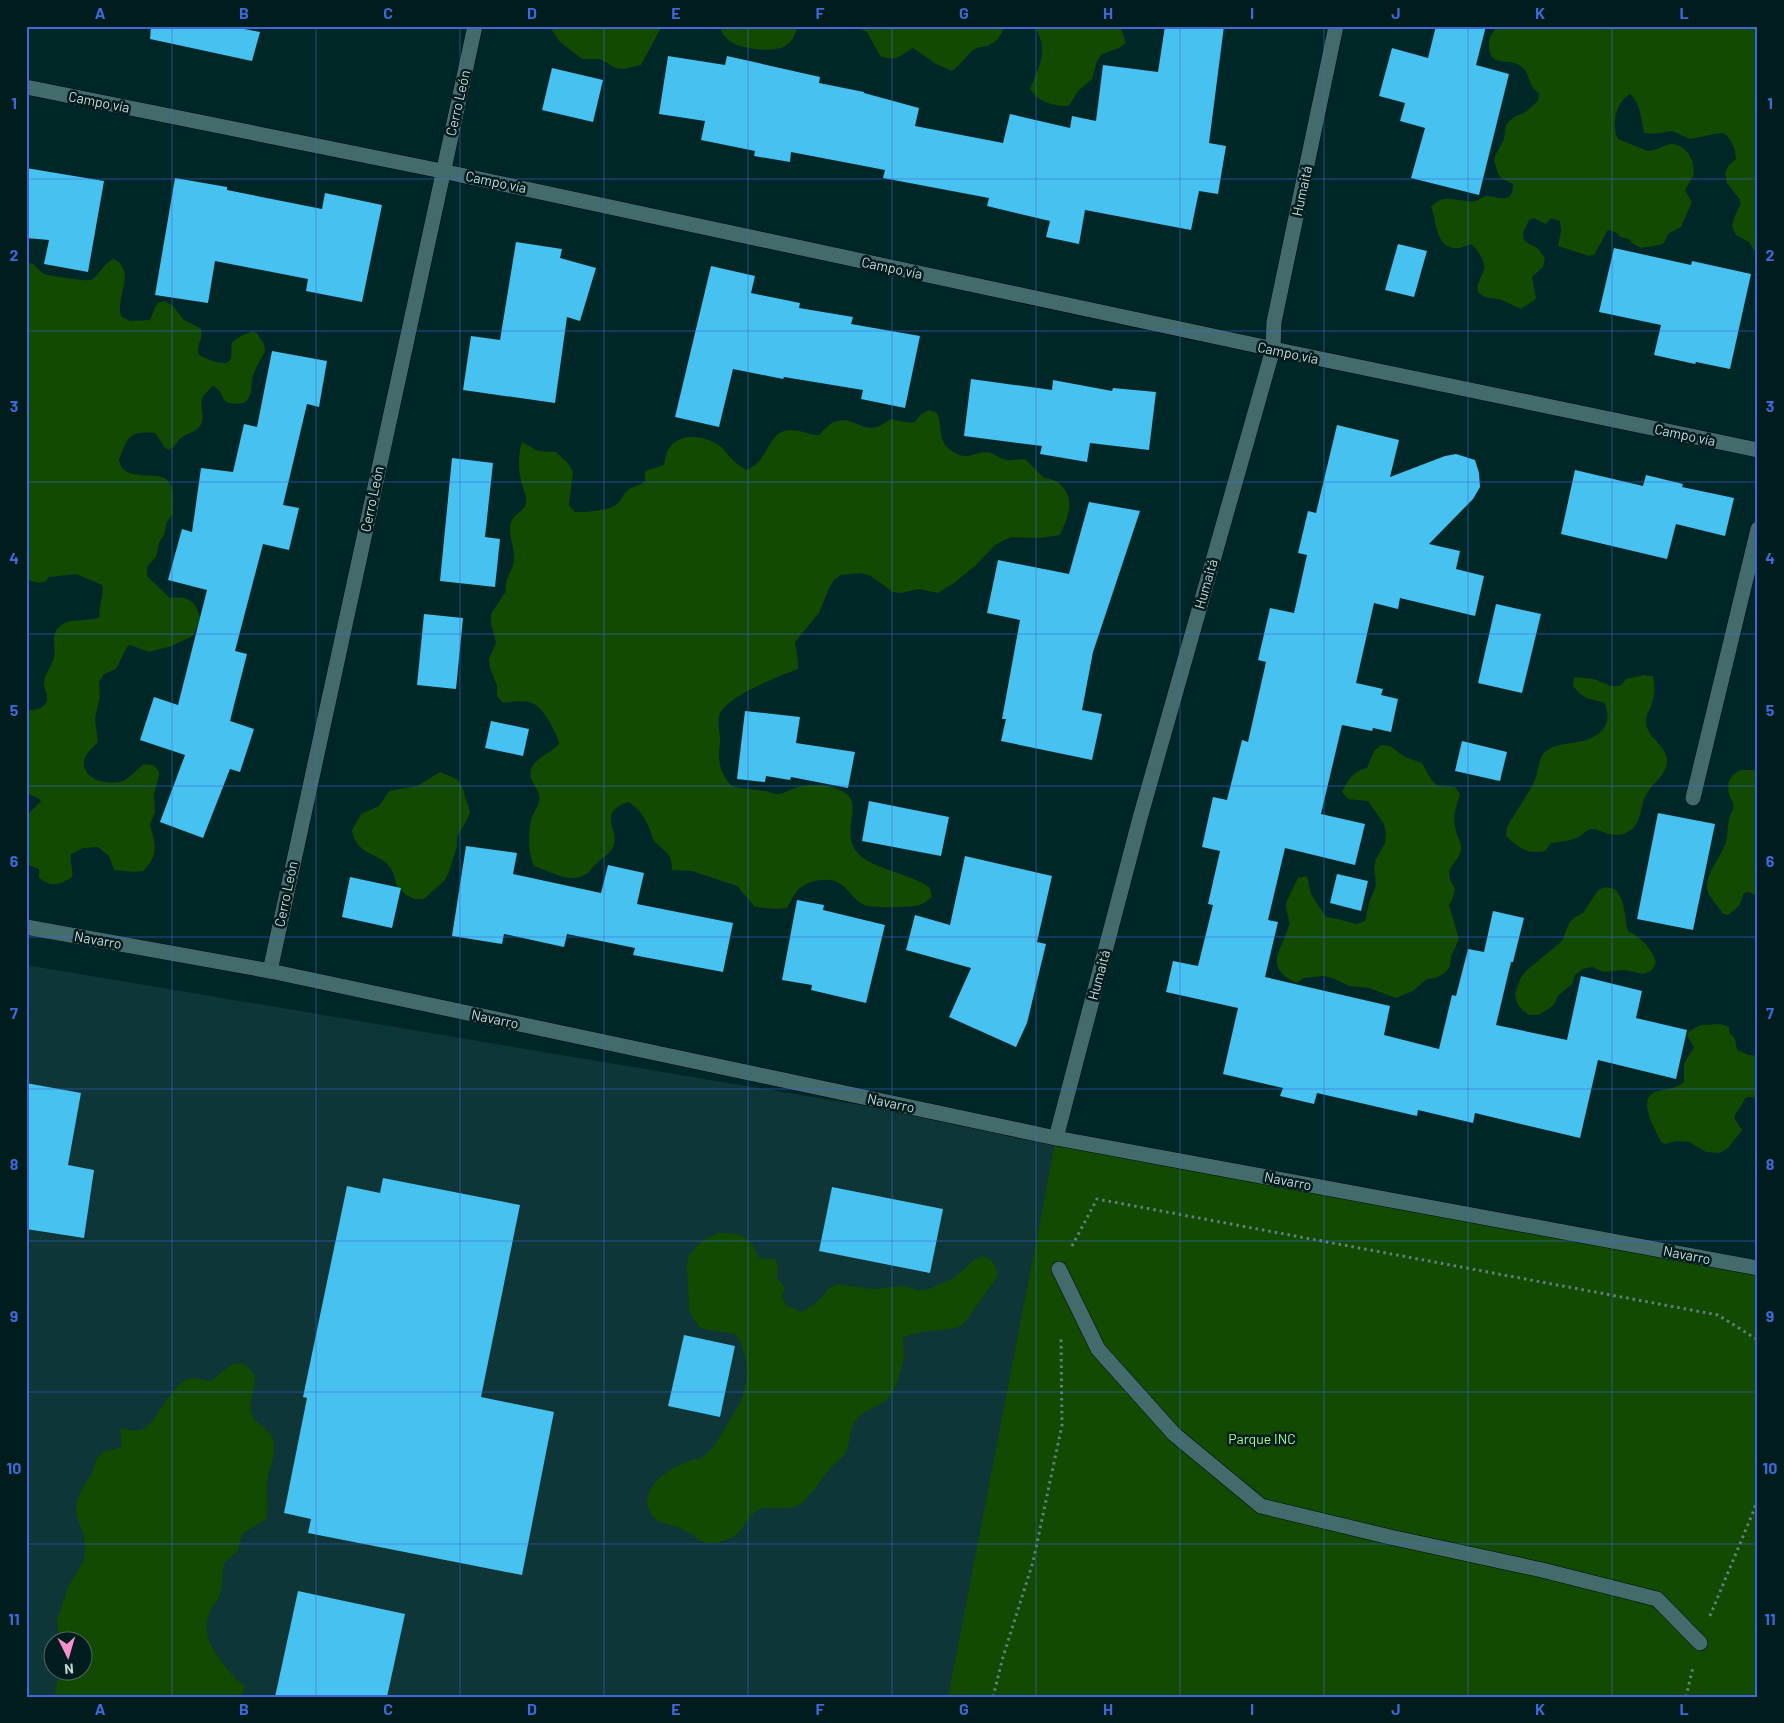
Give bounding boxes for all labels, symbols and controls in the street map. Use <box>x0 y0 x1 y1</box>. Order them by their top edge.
text: A <box>95 3 106 22</box>
text: B <box>239 3 249 22</box>
text: C <box>383 3 393 22</box>
text: D <box>527 3 537 22</box>
text: E <box>671 3 681 22</box>
text: F <box>816 3 825 22</box>
text: G <box>959 3 969 22</box>
text: H <box>1103 3 1113 22</box>
text: I <box>1250 3 1254 22</box>
text: J <box>1391 3 1401 22</box>
text: K <box>1535 3 1545 22</box>
text: L <box>1679 3 1689 22</box>
street label: Cerro León <box>442 68 473 137</box>
street label: Campo vía <box>67 87 131 116</box>
text: 1 <box>11 93 17 112</box>
text: 1 <box>1767 93 1773 112</box>
street label: Humaitá <box>1288 164 1315 218</box>
street label: Campo vía <box>464 167 528 196</box>
text: 2 <box>10 245 19 264</box>
text: 2 <box>1766 245 1775 264</box>
street label: Campo vía <box>860 253 924 282</box>
street label: Campo vía <box>1256 338 1320 367</box>
text: 3 <box>10 396 18 415</box>
text: 3 <box>1766 396 1774 415</box>
street label: Campo vía <box>1653 420 1717 449</box>
street label: Cerro León <box>356 464 387 533</box>
text: 4 <box>9 548 19 567</box>
text: 4 <box>1765 548 1775 567</box>
street label: Humaitá <box>1190 557 1221 611</box>
text: 5 <box>10 700 19 719</box>
text: 5 <box>1766 700 1775 719</box>
text: 6 <box>10 851 19 870</box>
text: 6 <box>1766 851 1775 870</box>
street label: Cerro León <box>270 859 301 928</box>
street label: Navarro <box>73 927 123 952</box>
street label: Humaitá <box>1084 948 1113 1002</box>
text: 7 <box>10 1003 18 1022</box>
text: 7 <box>1766 1003 1774 1022</box>
street label: Navarro <box>470 1005 520 1032</box>
street label: Navarro <box>866 1089 916 1116</box>
text: 8 <box>10 1154 19 1173</box>
text: 8 <box>1766 1154 1775 1173</box>
street label: Navarro <box>1263 1168 1313 1193</box>
street label: Navarro <box>1662 1242 1712 1267</box>
text: 9 <box>10 1306 18 1325</box>
text: 9 <box>1766 1306 1774 1325</box>
park label: Parque INC <box>1228 1430 1296 1447</box>
text: 10 <box>7 1458 21 1477</box>
text: 10 <box>1763 1458 1777 1477</box>
text: 11 <box>8 1609 20 1628</box>
text: 11 <box>1764 1609 1776 1628</box>
north arrow <box>42 1630 92 1680</box>
text: N <box>64 1661 75 1678</box>
text: A <box>95 1699 106 1718</box>
text: B <box>239 1699 249 1718</box>
text: C <box>383 1699 393 1718</box>
text: D <box>527 1699 537 1718</box>
text: E <box>671 1699 681 1718</box>
text: F <box>816 1699 825 1718</box>
text: G <box>959 1699 969 1718</box>
text: H <box>1103 1699 1113 1718</box>
text: I <box>1250 1699 1254 1718</box>
text: J <box>1391 1699 1401 1718</box>
text: K <box>1535 1699 1545 1718</box>
text: L <box>1679 1699 1689 1718</box>

